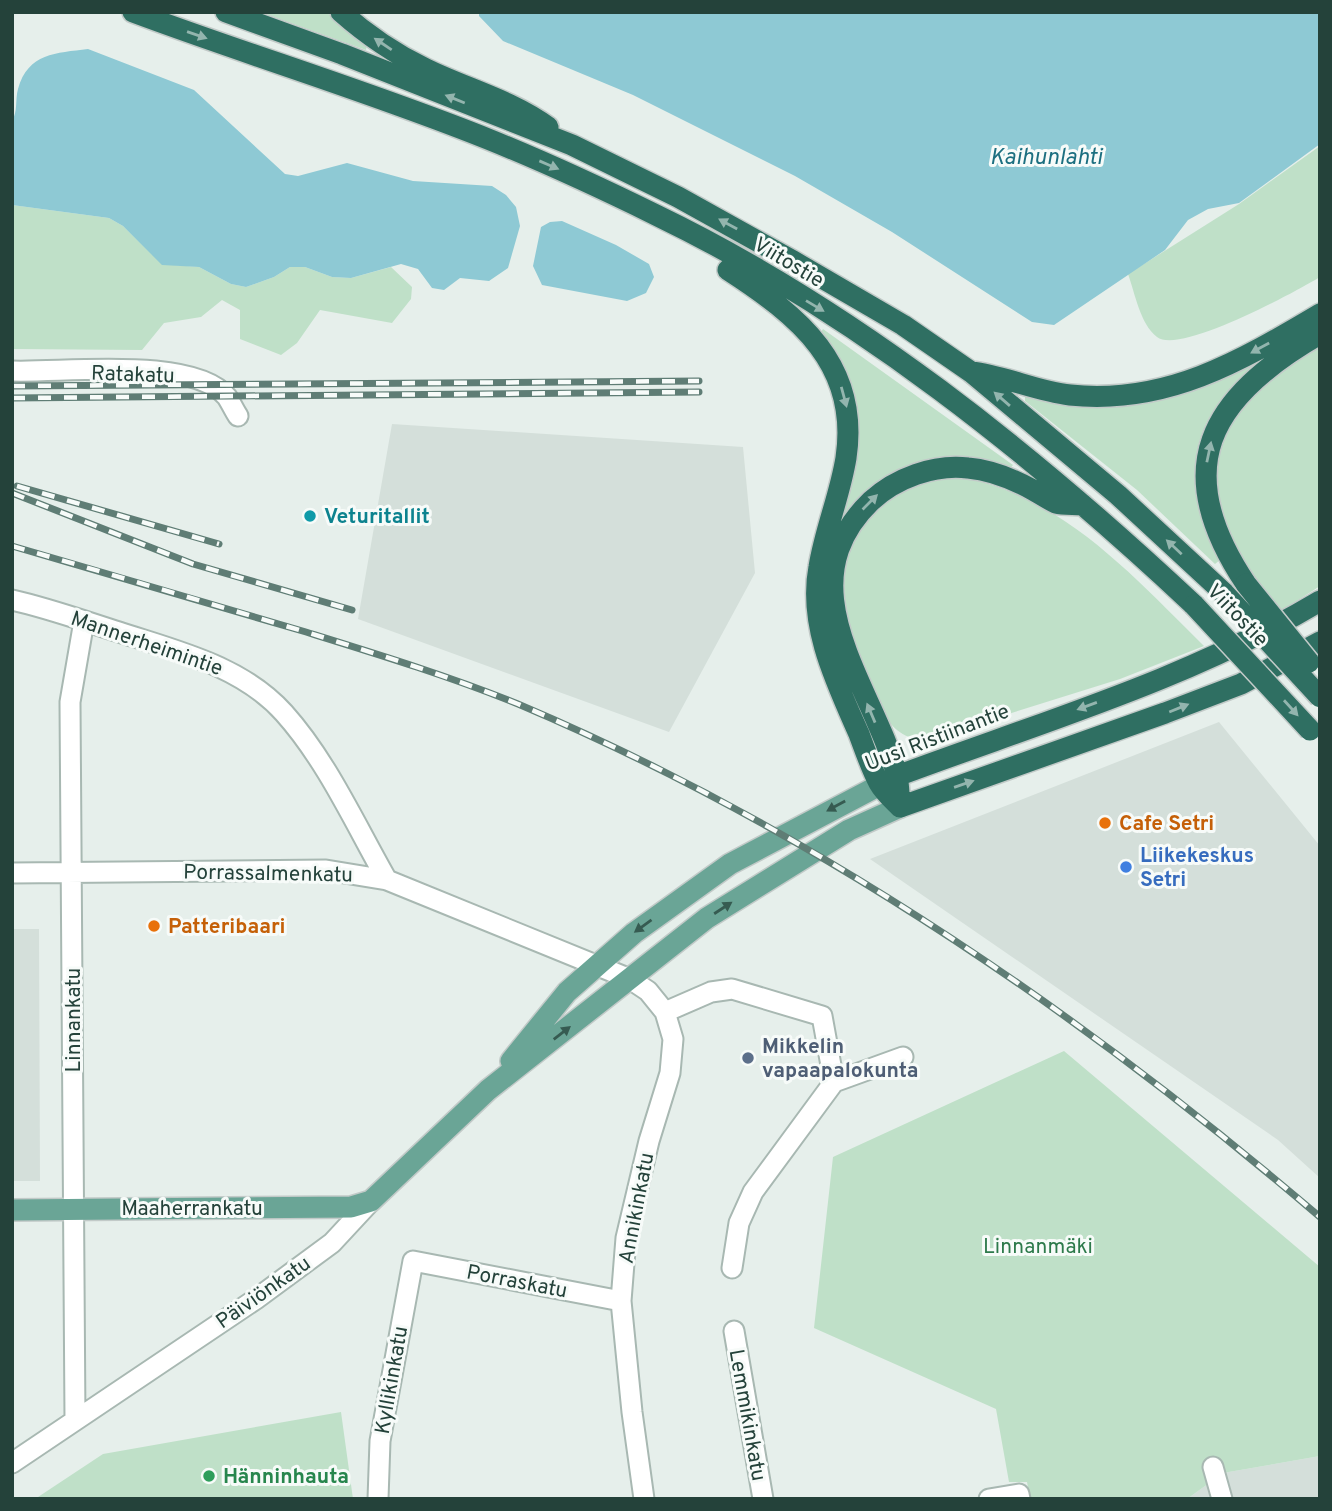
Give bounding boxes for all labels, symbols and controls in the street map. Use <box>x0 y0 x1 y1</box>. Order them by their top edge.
one-way arrow <box>187 30 208 41</box>
one-way arrow <box>373 38 393 51</box>
one-way arrow <box>444 93 465 104</box>
water label: Kaihunlahti <box>990 144 1104 173</box>
one-way arrow <box>539 160 560 171</box>
one-way arrow <box>718 218 737 230</box>
street label: Viitostie <box>748 232 828 295</box>
one-way arrow <box>805 299 824 312</box>
one-way arrow <box>1250 342 1270 354</box>
street label: Ratakatu <box>91 361 175 390</box>
one-way arrow <box>839 387 849 408</box>
one-way arrow <box>993 392 1010 407</box>
one-way arrow <box>1204 441 1215 463</box>
one-way arrow <box>861 495 878 511</box>
place label: Veturitallit <box>324 504 430 531</box>
marker: Veturitallit <box>302 508 318 524</box>
one-way arrow <box>1165 539 1183 555</box>
street label: Viitostie <box>1200 579 1274 653</box>
street label: Mannerheimintie <box>67 606 226 683</box>
street label: Uusi Ristiinantie <box>862 698 1014 778</box>
one-way arrow <box>1283 699 1299 717</box>
one-way arrow <box>1076 701 1097 712</box>
one-way arrow <box>865 702 876 723</box>
one-way arrow <box>1168 703 1189 714</box>
one-way arrow <box>954 778 975 789</box>
one-way arrow <box>826 800 846 812</box>
place label: Cafe Setri <box>1119 811 1214 838</box>
marker: Cafe Setri <box>1097 815 1113 831</box>
place label: Liikekeskus Setri <box>1140 843 1254 894</box>
marker: Liikekeskus Setri <box>1118 859 1134 875</box>
street label: Porrassalmenkatu <box>183 860 353 889</box>
one-way arrow <box>713 901 733 914</box>
place label: Patteribaari <box>168 914 286 941</box>
marker: Patteribaari <box>146 918 162 934</box>
one-way arrow <box>634 919 652 933</box>
street label: Linnankatu <box>61 968 88 1072</box>
one-way arrow <box>552 1026 570 1041</box>
place label: Mikkelin vapaapalokunta <box>762 1034 919 1085</box>
marker: Mikkelin vapaapalokunta <box>740 1050 756 1066</box>
street label: Annikinkatu <box>613 1151 661 1266</box>
street label: Maaherrankatu <box>121 1196 263 1223</box>
park label: Linnanmäki <box>983 1234 1093 1261</box>
street label: Päiviönkatu <box>211 1251 317 1336</box>
street label: Porraskatu <box>464 1259 569 1305</box>
street label: Kyllikinkatu <box>370 1324 415 1436</box>
street label: Lemmikinkatu <box>722 1347 771 1483</box>
place label: Hänninhauta <box>223 1464 349 1491</box>
marker: Hänninhauta <box>201 1468 217 1484</box>

